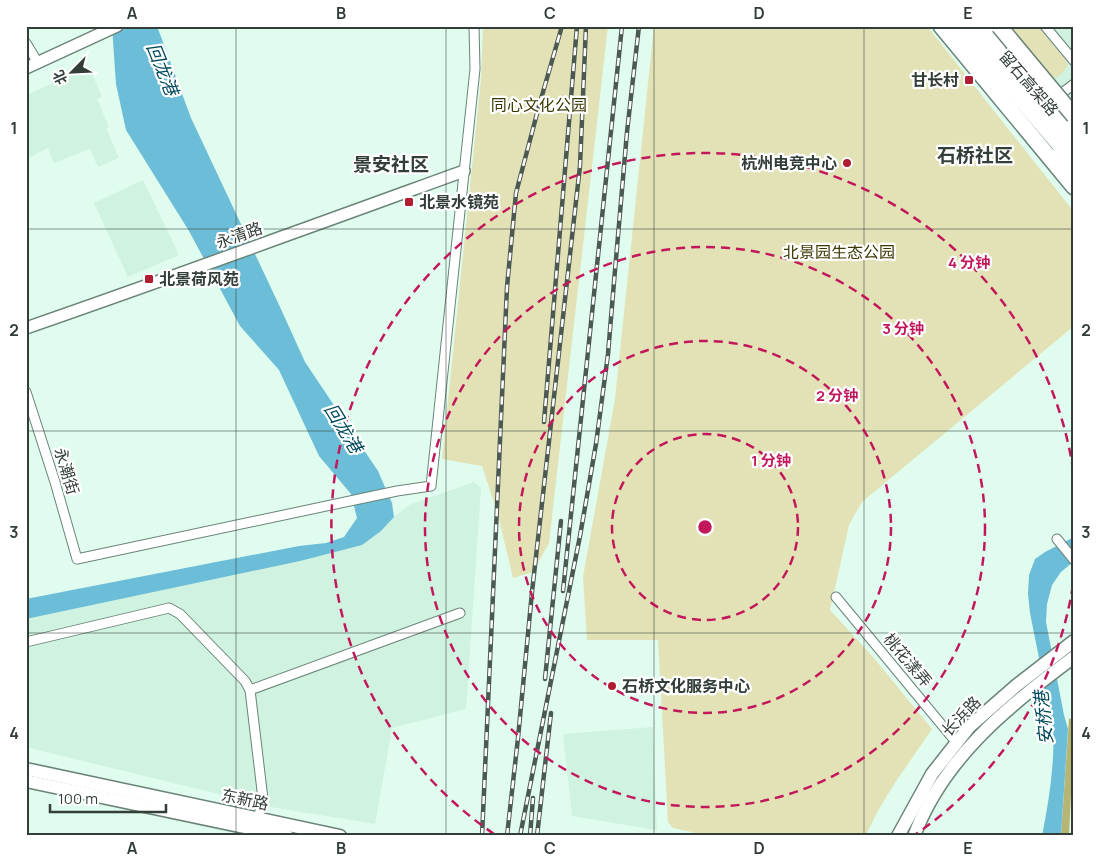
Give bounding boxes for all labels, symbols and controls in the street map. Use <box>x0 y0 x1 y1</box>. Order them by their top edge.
text: A <box>127 2 138 24</box>
text: B <box>336 2 346 24</box>
text: C <box>544 2 556 24</box>
text: D <box>753 2 765 24</box>
text: E <box>963 2 973 24</box>
water label: 回龙港 <box>142 39 185 101</box>
street label: 留石高架路 <box>994 46 1064 120</box>
north arrow <box>48 48 98 98</box>
text: 北 <box>48 67 71 88</box>
place label: 甘长村 <box>911 69 959 91</box>
marker: 甘长村 <box>963 74 975 86</box>
park label: 同心文化公园 <box>491 94 587 116</box>
text: 1 <box>10 117 18 139</box>
text: 1 <box>1082 117 1090 139</box>
district label: 石桥社区 <box>937 142 1013 168</box>
district label: 景安社区 <box>353 151 429 177</box>
place label: 杭州电竞中心 <box>741 152 837 174</box>
marker: 杭州电竞中心 <box>841 157 853 169</box>
place label: 北景水镜苑 <box>419 191 499 213</box>
marker: 北景水镜苑 <box>403 196 415 208</box>
street label: 永清路 <box>213 216 265 254</box>
park label: 北景园生态公园 <box>783 241 895 263</box>
text: 4 分钟 <box>948 252 990 273</box>
place label: 北景荷风苑 <box>159 268 239 290</box>
marker: 北景荷风苑 <box>143 273 155 285</box>
text: 3 分钟 <box>882 318 924 339</box>
text: 2 <box>9 319 19 341</box>
text: 2 <box>1081 319 1091 341</box>
text: 2 分钟 <box>816 385 858 406</box>
water label: 回龙港 <box>320 399 370 460</box>
street label: 永潮街 <box>49 445 85 497</box>
text: 1 分钟 <box>751 450 791 471</box>
centre of rings <box>696 518 714 536</box>
text: 3 <box>9 521 19 543</box>
text: 3 <box>1081 521 1091 543</box>
street label: 桃花漾弄 <box>879 628 937 692</box>
place label: 石桥文化服务中心 <box>622 675 750 697</box>
marker: 石桥文化服务中心 <box>606 680 618 692</box>
water label: 安桥港 <box>1028 687 1058 746</box>
street label: 长浜路 <box>936 691 986 741</box>
text: 4 <box>9 722 19 744</box>
text: 4 <box>1081 722 1091 744</box>
scale bar <box>50 782 166 814</box>
street label: 东新路 <box>219 783 271 815</box>
text: 100 m <box>58 788 98 809</box>
text: A <box>127 837 138 859</box>
text: B <box>336 837 346 859</box>
text: C <box>544 837 556 859</box>
text: D <box>753 837 765 859</box>
text: E <box>963 837 973 859</box>

